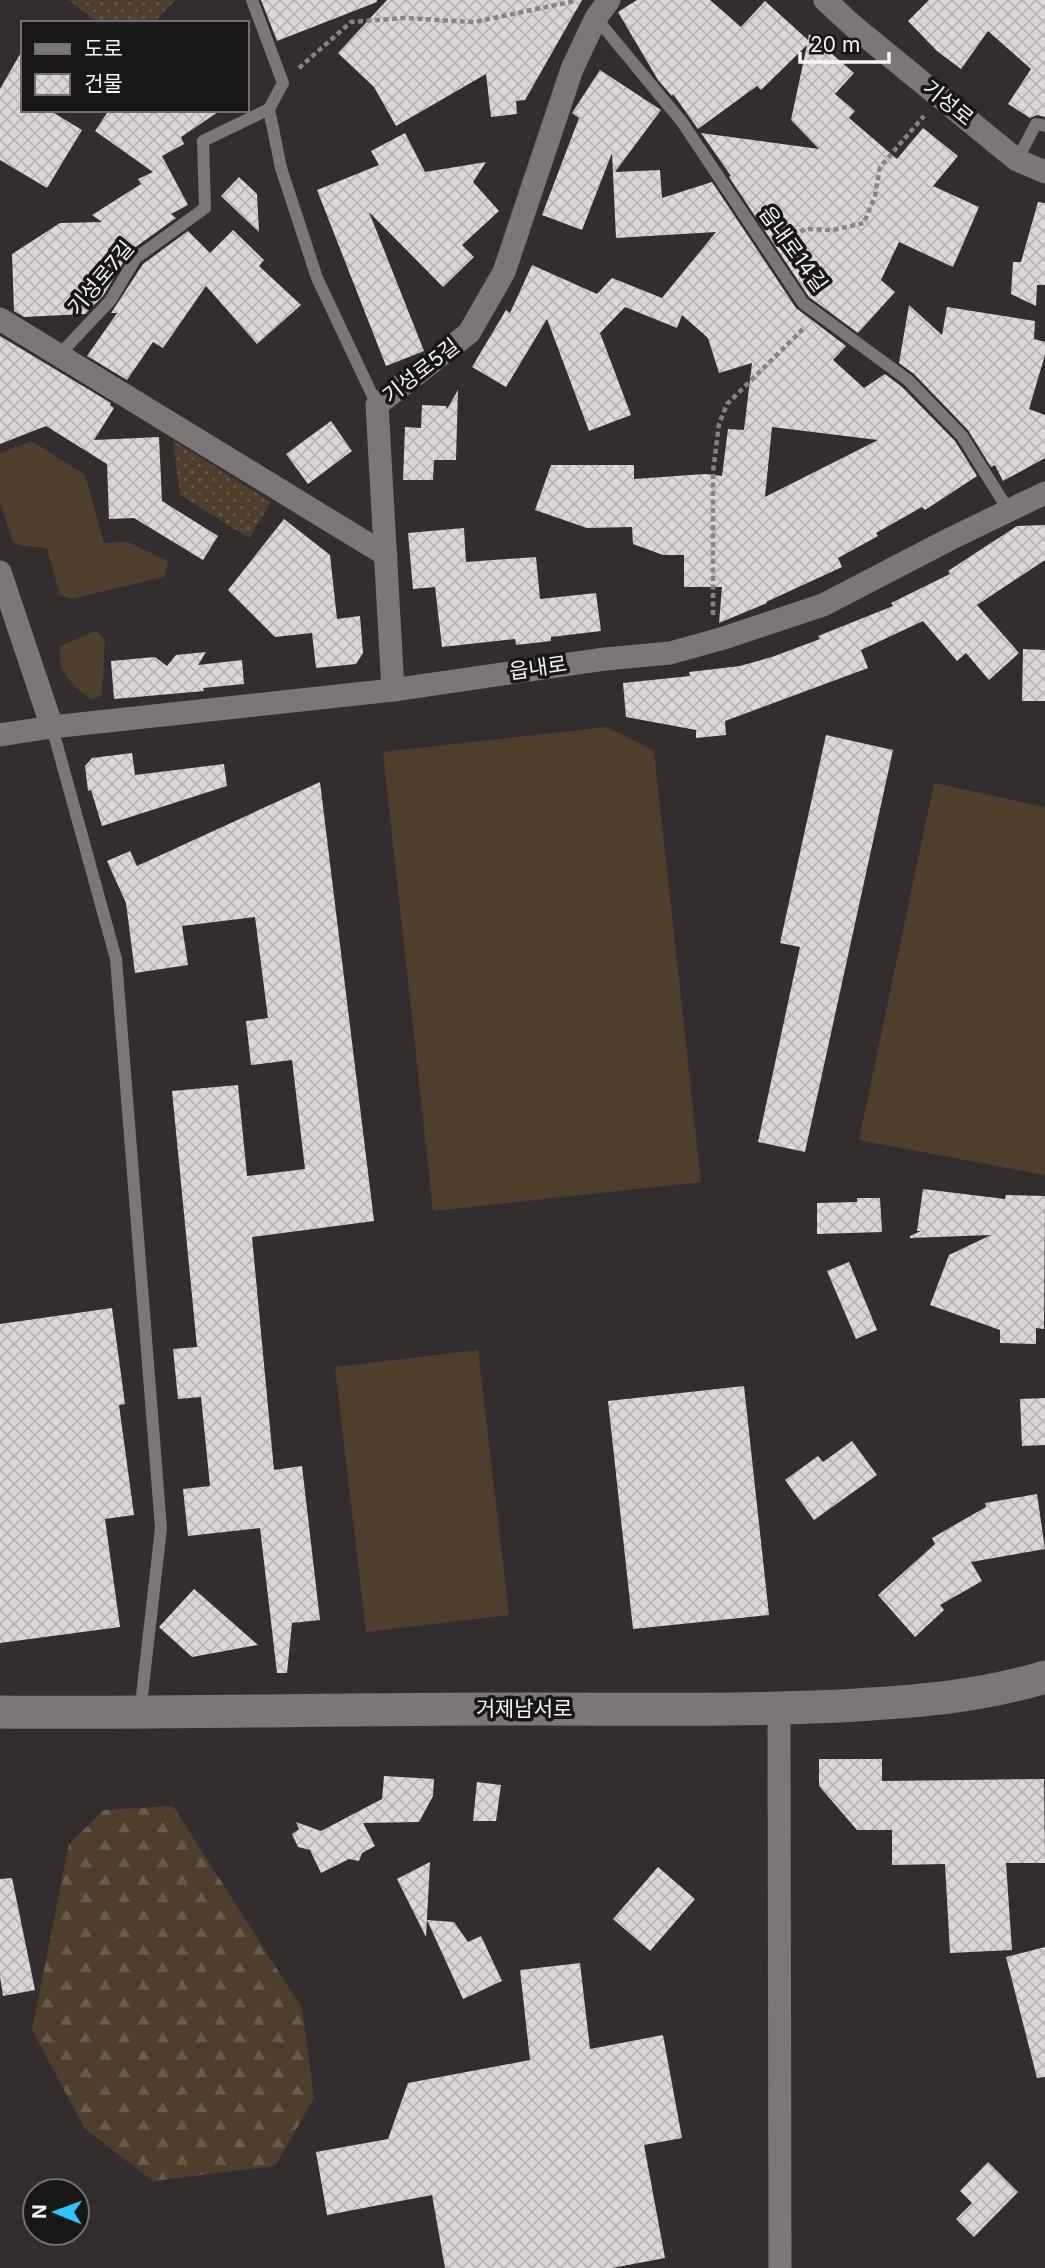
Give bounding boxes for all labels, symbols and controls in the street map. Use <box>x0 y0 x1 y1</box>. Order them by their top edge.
legend <box>21 21 248 112</box>
scale bar <box>800 21 889 65</box>
text: 20 m <box>810 32 860 57</box>
text: 도로 <box>84 36 123 61</box>
text: 건물 <box>84 71 123 96</box>
street label: 기성로 <box>918 75 979 131</box>
street label: 읍내로14길 <box>754 201 833 296</box>
street label: 기성로7길 <box>62 235 139 320</box>
street label: 기성로5길 <box>378 333 464 408</box>
street label: 읍내로 <box>507 651 568 684</box>
street label: 거제남서로 <box>476 1696 572 1721</box>
north arrow <box>21 2177 91 2247</box>
text: N <box>28 2204 51 2219</box>

